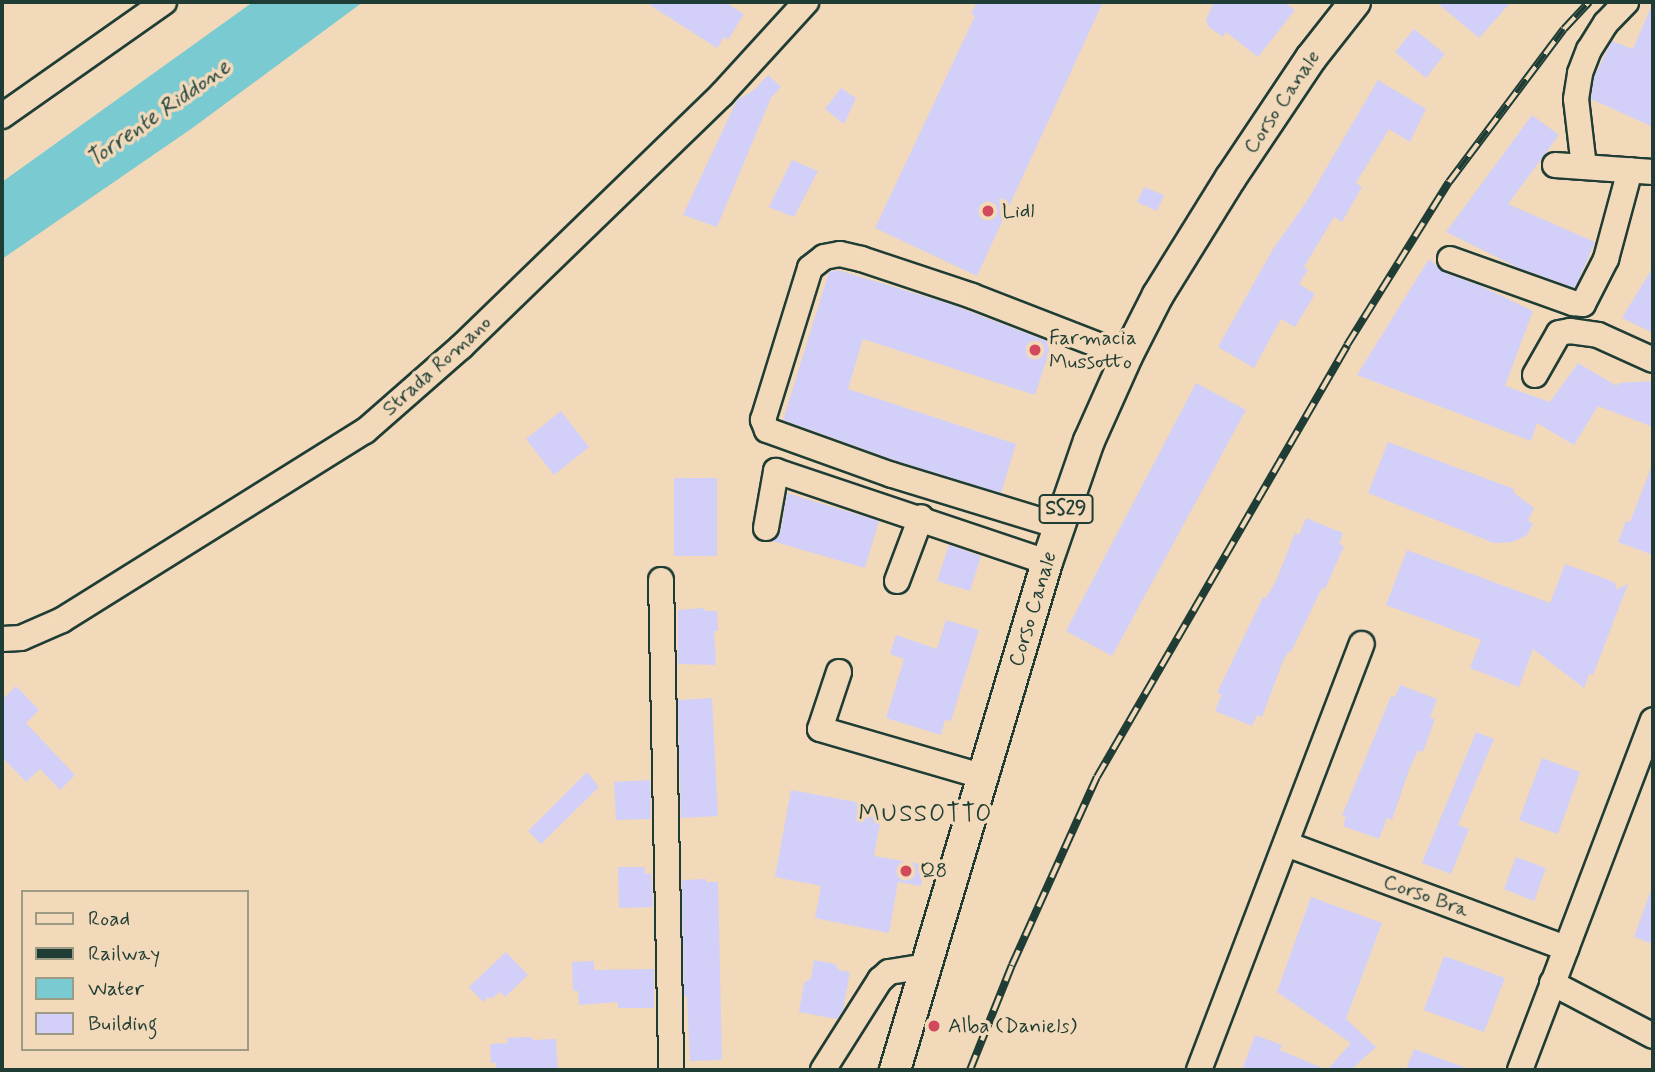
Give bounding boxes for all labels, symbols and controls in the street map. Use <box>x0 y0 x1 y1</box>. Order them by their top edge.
street label: Corso Canale <box>1239 47 1325 157</box>
water label: Torrente Riddone <box>85 56 233 172</box>
place label: Lidl <box>1002 198 1034 224</box>
marker: Lidl <box>980 203 996 219</box>
street label: Strada Romano <box>376 309 498 423</box>
place label: Farmacia Mussotto <box>1049 325 1137 375</box>
marker: Farmacia Mussotto <box>1027 342 1043 358</box>
road number: SS29 <box>1038 494 1094 524</box>
street label: Corso Canale <box>1004 550 1062 668</box>
district label: MUSSOTTO <box>859 801 993 829</box>
place label: Q8 <box>920 858 947 884</box>
marker: Q8 <box>898 863 914 879</box>
street label: Corso Bra <box>1380 869 1472 923</box>
legend <box>21 890 248 1051</box>
text: Road <box>88 905 130 933</box>
text: Railway <box>88 940 160 968</box>
text: Water <box>88 975 144 1003</box>
text: Building <box>88 1010 158 1038</box>
place label: Alba (Daniels) <box>948 1013 1077 1039</box>
marker: Alba (Daniels) <box>926 1018 942 1034</box>

